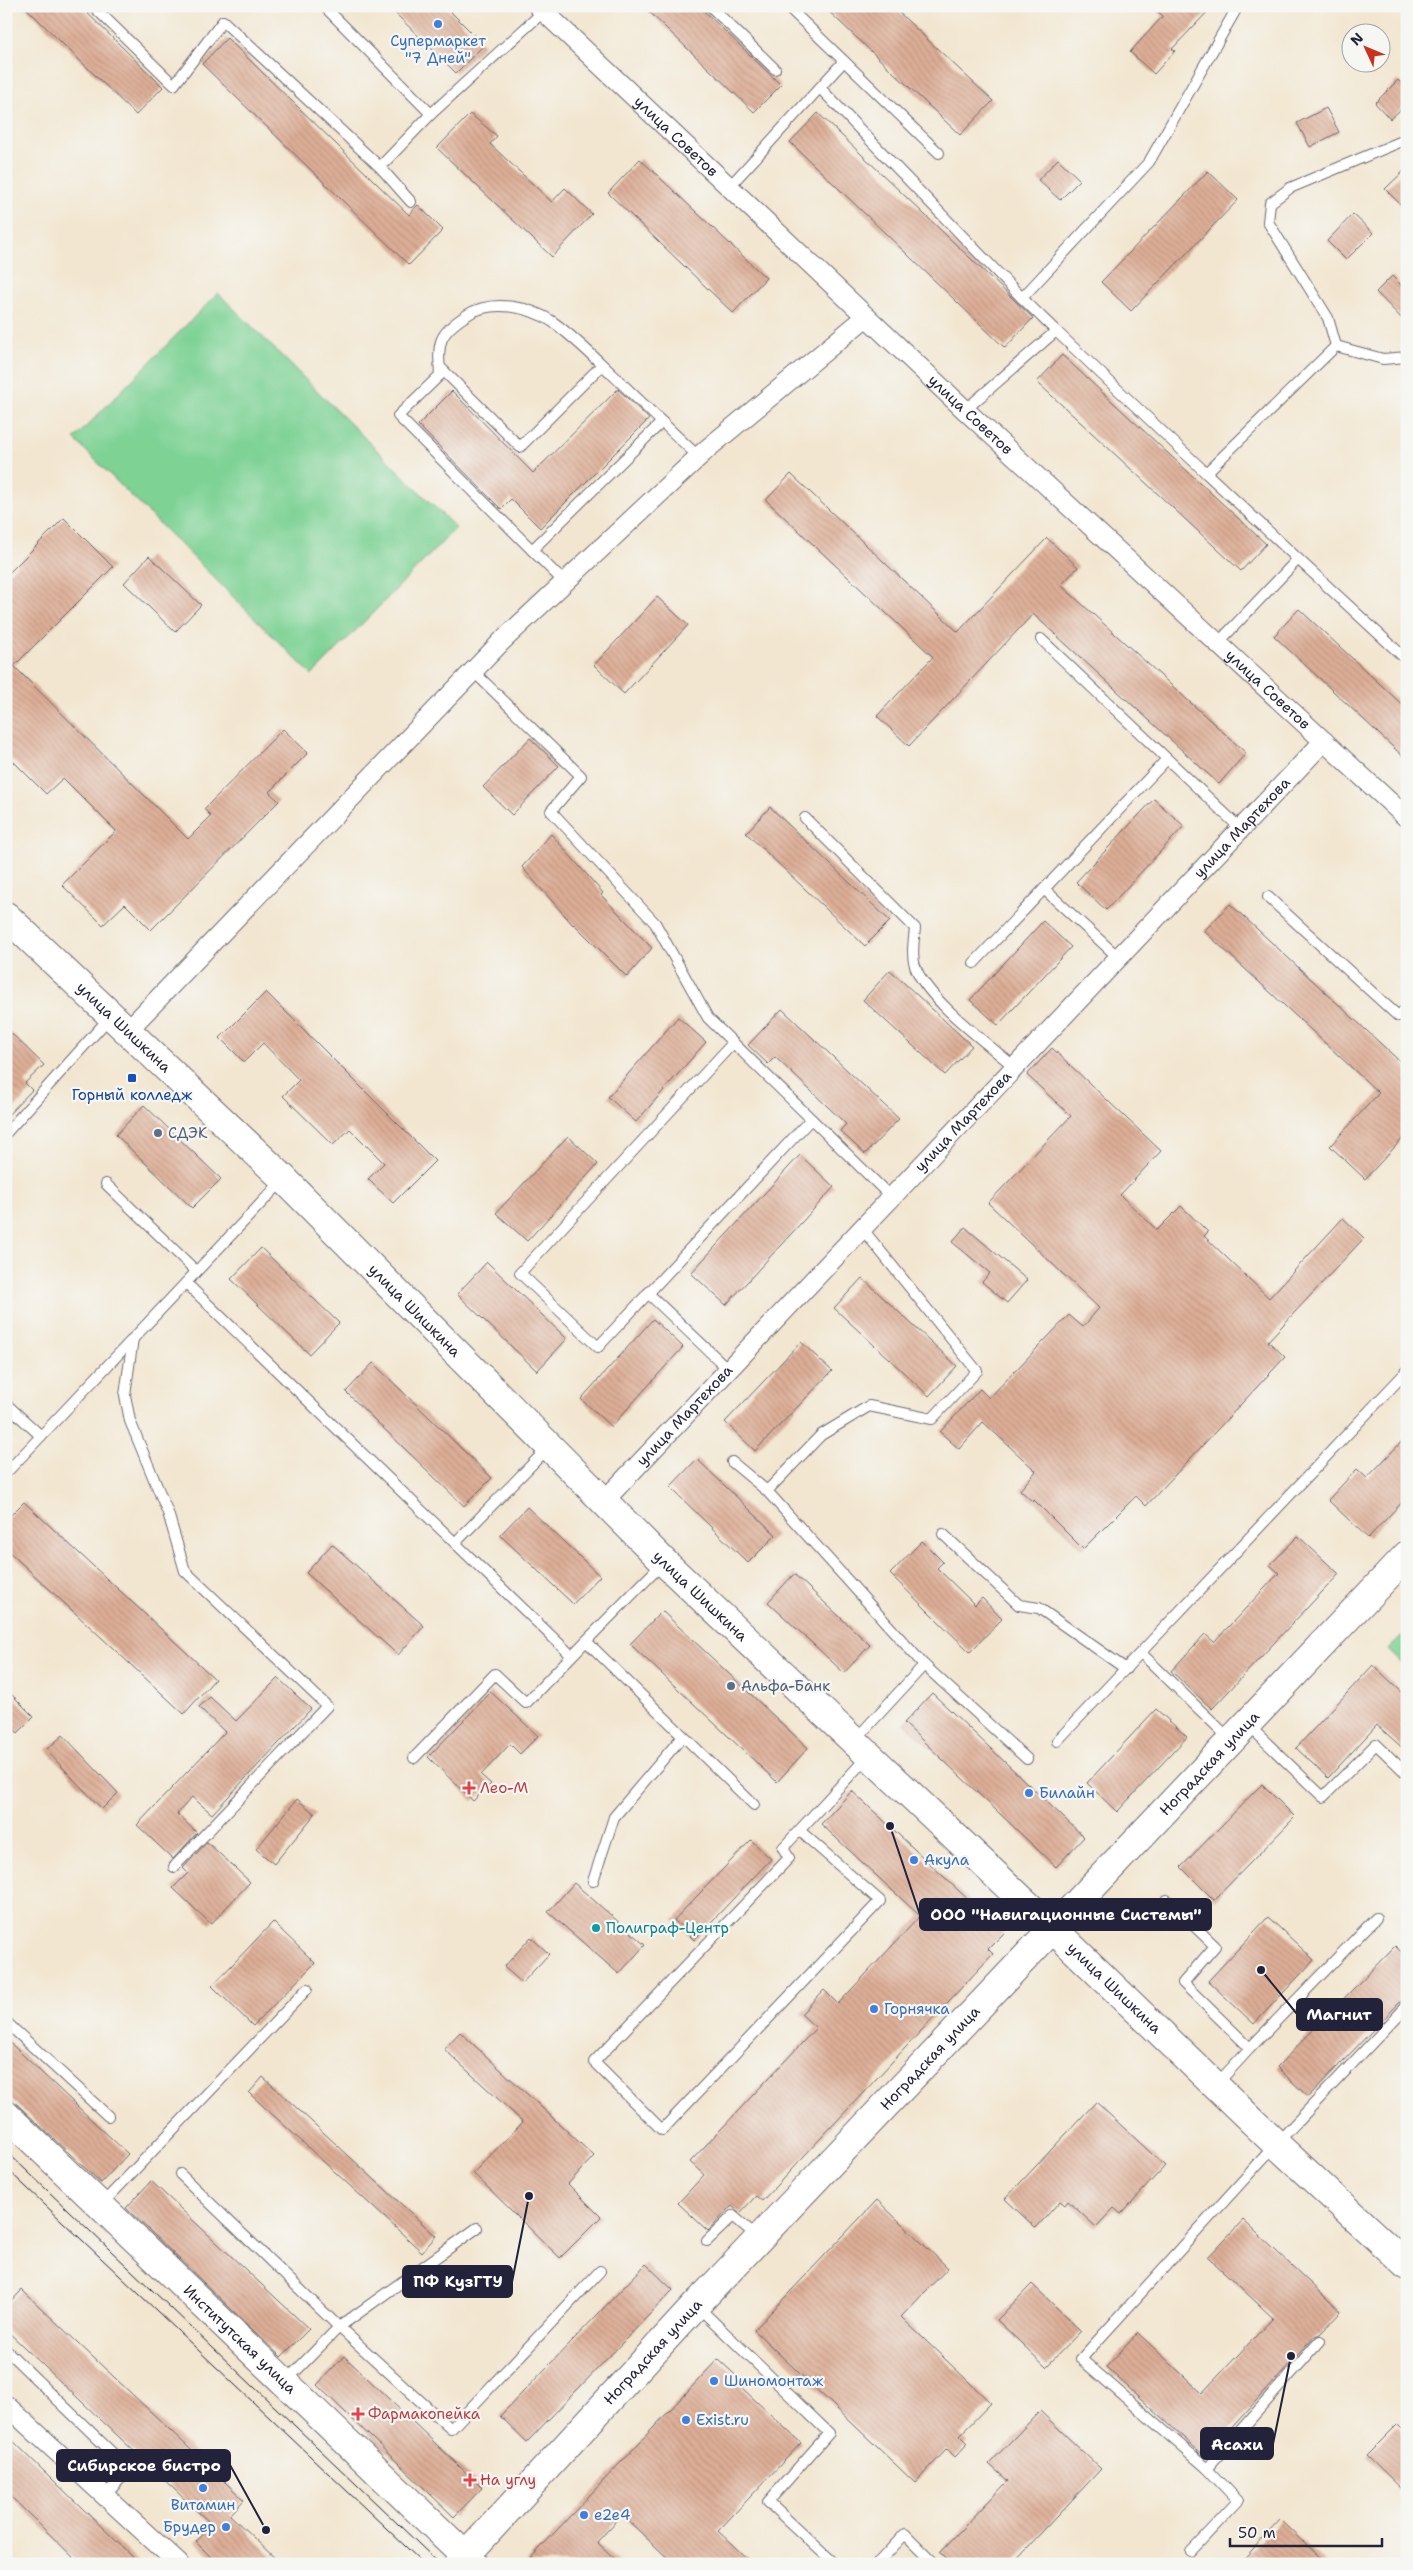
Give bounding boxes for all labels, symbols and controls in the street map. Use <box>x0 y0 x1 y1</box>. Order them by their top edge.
marker: Супермаркет "7 Дней" <box>432 18 444 30</box>
north arrow <box>1340 22 1390 72</box>
text: N <box>1346 29 1367 49</box>
place label: Супермаркет "7 Дней" <box>390 31 486 68</box>
street label: улица Советов <box>630 92 722 181</box>
street label: улица Советов <box>924 370 1017 459</box>
street label: улица Советов <box>1221 645 1315 734</box>
street label: улица Мартехова <box>1189 772 1295 882</box>
street label: улица Шишкина <box>72 978 176 1077</box>
street label: улица Мартехова <box>910 1066 1016 1176</box>
marker: Горный колледж <box>126 1072 138 1084</box>
place label: Горный колледж <box>72 1085 193 1105</box>
place label: СДЭК <box>168 1123 208 1143</box>
marker: СДЭК <box>152 1127 164 1139</box>
street label: улица Шишкина <box>364 1260 466 1362</box>
street label: улица Мартехова <box>632 1360 738 1470</box>
street label: улица Шишкина <box>649 1547 752 1646</box>
place label: Альфа-Банк <box>741 1676 830 1696</box>
marker: Альфа-Банк <box>725 1680 737 1692</box>
street label: Ноградская улица <box>1155 1706 1264 1820</box>
place label: Лео-М <box>480 1778 528 1798</box>
marker: Лео-М <box>462 1781 476 1795</box>
place label: Билайн <box>1039 1783 1095 1803</box>
marker: Билайн <box>1023 1787 1035 1799</box>
place label: Акула <box>924 1850 970 1870</box>
marker: Акула <box>908 1854 920 1866</box>
callout: ООО "Навигационные Системы" <box>920 1899 1211 1930</box>
text: ООО "Навигационные Системы" <box>930 1904 1202 1925</box>
place label: Полиграф-Центр <box>606 1918 729 1938</box>
marker: Полиграф-Центр <box>590 1922 602 1934</box>
street label: улица Шишкина <box>1063 1938 1166 2038</box>
place label: Горнячка <box>884 1999 950 2019</box>
callout: Магнит <box>1297 1999 1382 2030</box>
street label: Ноградская улица <box>876 2001 985 2115</box>
marker: Горнячка <box>868 2003 880 2015</box>
text: Магнит <box>1306 2004 1372 2025</box>
callout: ПФ КузГТУ <box>403 2266 512 2297</box>
text: ПФ КузГТУ <box>413 2271 503 2292</box>
street label: Институтская улица <box>179 2280 301 2399</box>
street label: Ноградская улица <box>599 2294 707 2409</box>
place label: Шиномонтаж <box>724 2371 824 2391</box>
marker: Шиномонтаж <box>708 2375 720 2387</box>
place label: Фармакопейка <box>368 2404 481 2424</box>
marker: Фармакопейка <box>352 2408 364 2420</box>
place label: Exist.ru <box>696 2410 749 2430</box>
marker: Exist.ru <box>680 2414 692 2426</box>
callout: Асахи <box>1201 2428 1273 2459</box>
text: Асахи <box>1211 2434 1263 2455</box>
callout: Сибирское бистро <box>57 2450 230 2481</box>
text: Сибирское бистро <box>67 2455 221 2476</box>
place label: На углу <box>480 2470 536 2490</box>
marker: На углу <box>464 2474 476 2486</box>
marker: Витамин <box>197 2482 209 2494</box>
place label: Витамин <box>171 2495 235 2515</box>
place label: e2e4 <box>594 2505 631 2525</box>
marker: e2e4 <box>578 2509 590 2521</box>
scale bar <box>1230 2515 1383 2547</box>
place label: Брудер <box>163 2517 216 2537</box>
marker: Брудер <box>220 2521 232 2533</box>
text: 50 m <box>1238 2523 1276 2543</box>

